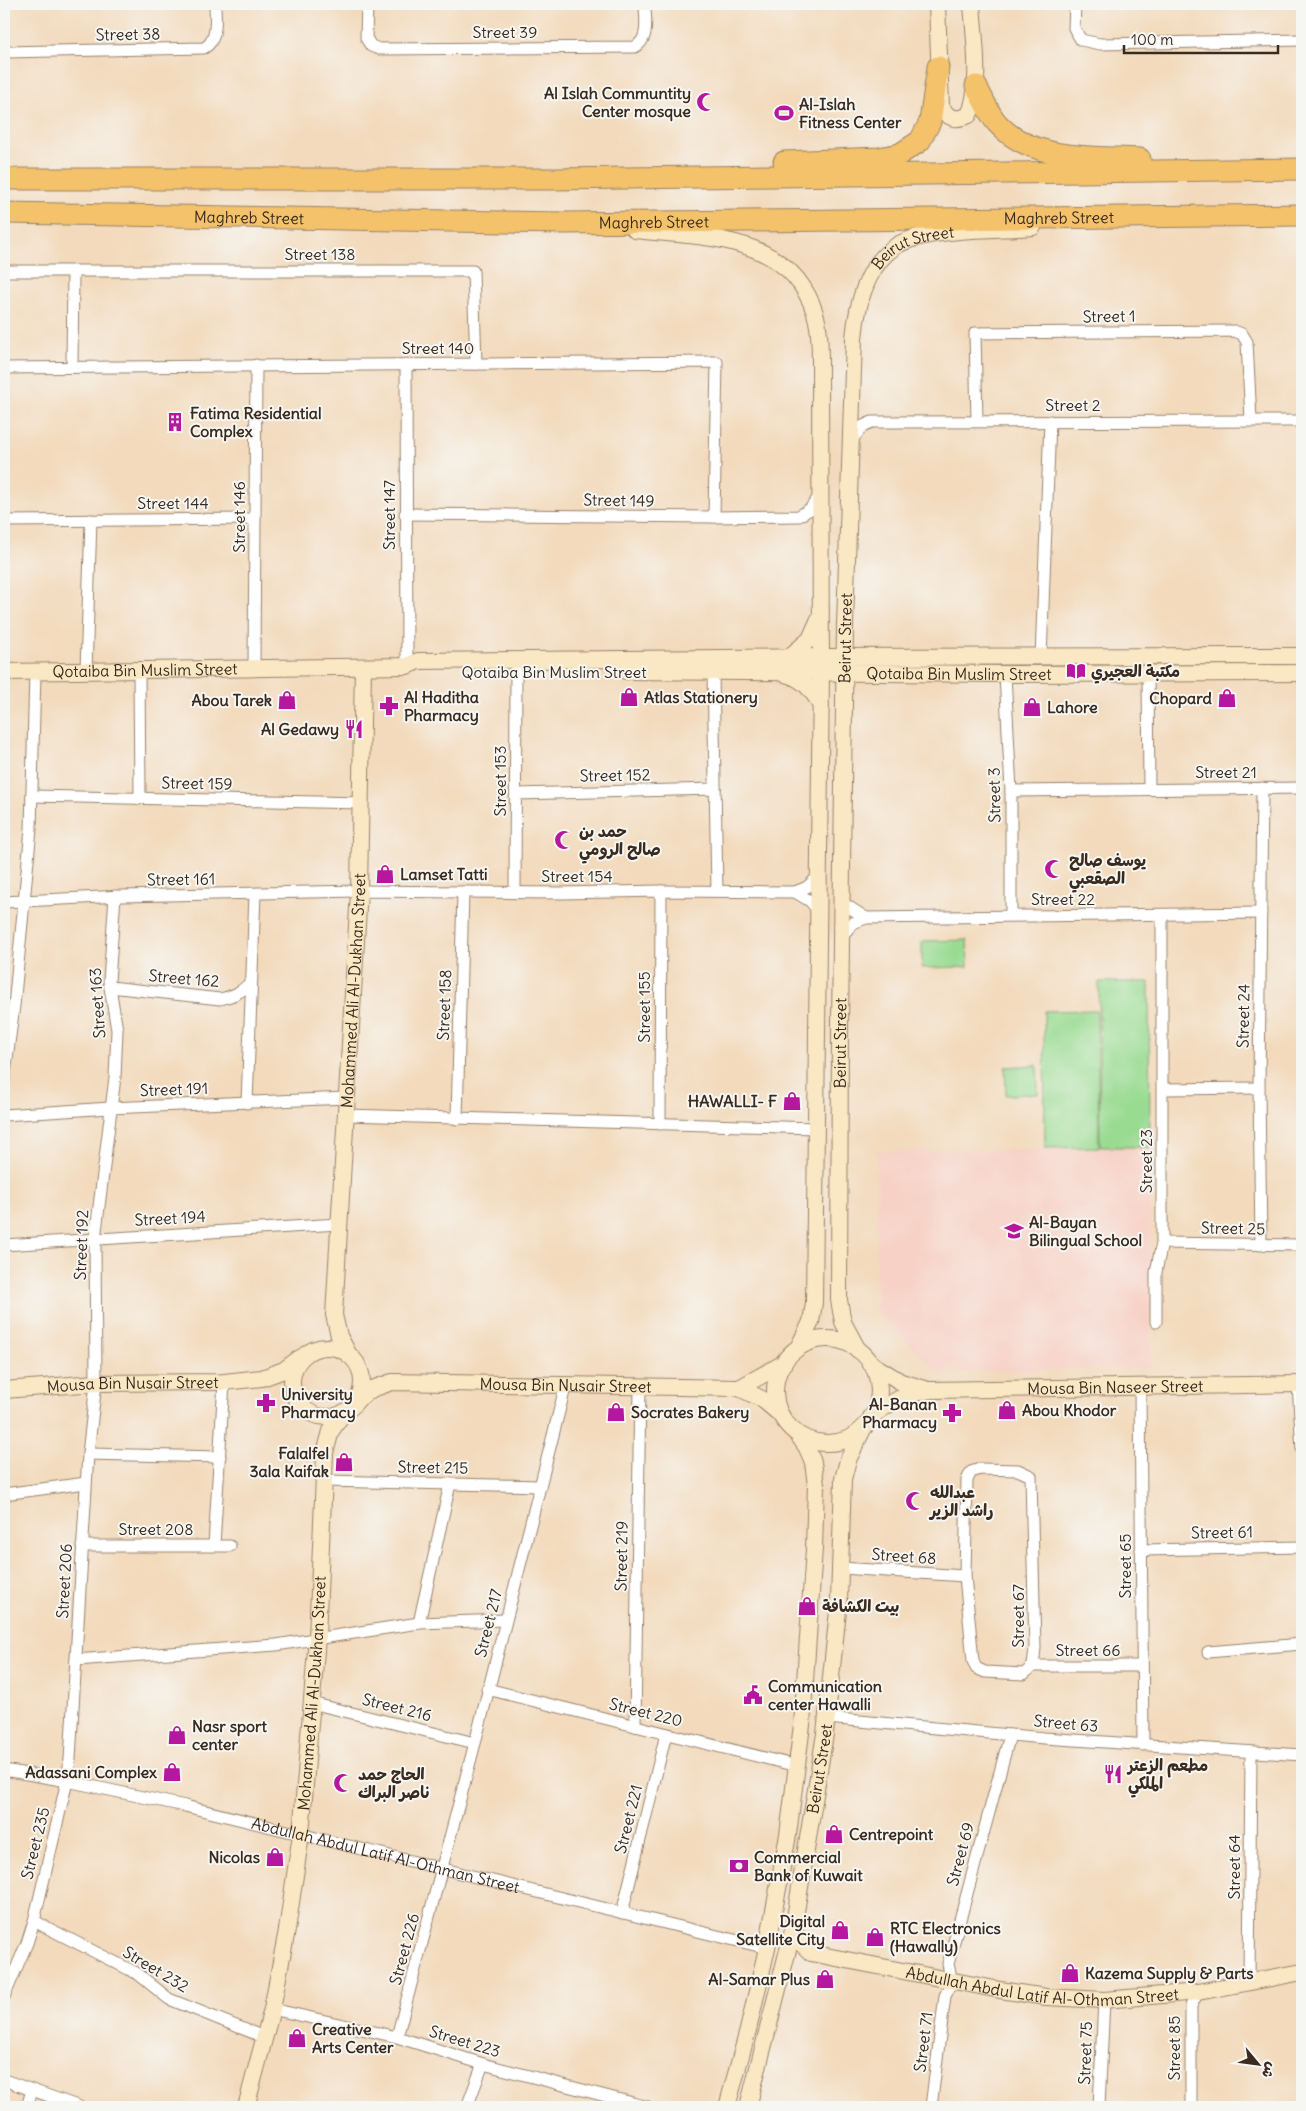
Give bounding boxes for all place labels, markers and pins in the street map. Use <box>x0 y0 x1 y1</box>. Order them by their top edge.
place label: Al Islah Communtity Center mosque <box>544 83 691 122</box>
mosque icon: Al Islah Communtity Center mosque <box>695 91 717 113</box>
place label: Al-Islah Fitness Center <box>799 94 902 132</box>
sports icon: Al-Islah Fitness Center <box>773 102 795 124</box>
place label: Fatima Residential Complex <box>190 403 322 442</box>
building icon: Fatima Residential Complex <box>164 411 186 433</box>
library icon: مكتبة العجيري <box>1065 660 1087 682</box>
place label: مكتبة العجيري <box>1091 661 1180 684</box>
shop icon: Atlas Stationery <box>618 686 640 708</box>
place label: Al Haditha Pharmacy <box>404 687 479 726</box>
place label: Atlas Stationery <box>644 687 758 708</box>
shop icon: Chopard <box>1216 687 1238 709</box>
place label: Chopard <box>1149 688 1213 709</box>
shop icon: Abou Tarek <box>276 689 298 711</box>
place label: Abou Tarek <box>191 690 272 710</box>
pharmacy icon: Al Haditha Pharmacy <box>378 695 400 717</box>
shop icon: Lahore <box>1021 696 1043 718</box>
place label: Lahore <box>1047 697 1098 717</box>
restaurant icon: Al Gedawy <box>343 718 365 740</box>
place label: Al Gedawy <box>261 719 339 740</box>
place label: حمد بن صالح الرومي <box>579 821 661 864</box>
mosque icon: حمد بن صالح الرومي <box>553 829 575 851</box>
place label: يوسف صالح الصقعبي <box>1069 850 1147 893</box>
mosque icon: يوسف صالح الصقعبي <box>1043 858 1065 880</box>
shop icon: Lamset Tatti <box>374 863 396 885</box>
place label: Lamset Tatti <box>400 864 488 884</box>
shop icon: HAWALLI- F <box>781 1090 803 1112</box>
place label: HAWALLI- F <box>688 1091 777 1111</box>
place label: Al-Bayan Bilingual School <box>1029 1212 1142 1251</box>
school or university icon: Al-Bayan Bilingual School <box>1003 1220 1025 1242</box>
place label: University Pharmacy <box>281 1384 356 1423</box>
pharmacy icon: University Pharmacy <box>255 1392 277 1414</box>
place label: Al-Banan Pharmacy <box>862 1394 937 1433</box>
shop icon: Abou Khodor <box>996 1399 1018 1421</box>
place label: Abou Khodor <box>1022 1400 1117 1420</box>
shop icon: Socrates Bakery <box>605 1401 627 1423</box>
place label: Socrates Bakery <box>631 1402 749 1423</box>
pharmacy icon: Al-Banan Pharmacy <box>941 1402 963 1424</box>
place label: Falalfel 3ala Kaifak <box>249 1443 329 1481</box>
shop icon: Falalfel 3ala Kaifak <box>333 1451 355 1473</box>
place label: عبدالله راشد الزير <box>928 1482 993 1520</box>
mosque icon: عبدالله راشد الزير <box>904 1490 926 1512</box>
shop icon: بيت الكشافة <box>796 1595 818 1617</box>
place label: بيت الكشافة <box>822 1596 899 1616</box>
place label: Communication center Hawalli <box>768 1676 882 1714</box>
public building icon: Communication center Hawalli <box>742 1684 764 1706</box>
place label: Nasr sport center <box>192 1716 268 1754</box>
shop icon: Nasr sport center <box>166 1724 188 1746</box>
place label: مطعم الزعتر الملكي <box>1126 1755 1208 1798</box>
shop icon: Adassani Complex <box>161 1761 183 1783</box>
place label: Adassani Complex <box>25 1762 157 1783</box>
restaurant icon: مطعم الزعتر الملكي <box>1102 1763 1124 1785</box>
place label: الحاج حمد ناصر البراك <box>358 1764 431 1802</box>
mosque icon: الحاج حمد ناصر البراك <box>332 1772 354 1794</box>
shop icon: Centrepoint <box>823 1823 845 1845</box>
place label: Centrepoint <box>849 1824 934 1845</box>
shop icon: Nicolas <box>264 1846 286 1868</box>
place label: Nicolas <box>208 1847 260 1867</box>
place label: Commercial Bank of Kuwait <box>754 1847 863 1885</box>
bank icon: Commercial Bank of Kuwait <box>728 1855 750 1877</box>
place label: Digital Satellite City <box>736 1911 825 1950</box>
place label: RTC Electronics (Hawally) <box>890 1918 1001 1957</box>
shop icon: Digital Satellite City <box>829 1919 851 1941</box>
shop icon: RTC Electronics (Hawally) <box>864 1926 886 1948</box>
shop icon: Kazema Supply & Parts <box>1059 1962 1081 1984</box>
place label: Kazema Supply & Parts <box>1085 1963 1253 1984</box>
shop icon: Al-Samar Plus <box>814 1968 836 1990</box>
place label: Al-Samar Plus <box>708 1969 810 1989</box>
place label: Creative Arts Center <box>312 2019 394 2057</box>
shop icon: Creative Arts Center <box>286 2027 308 2049</box>

